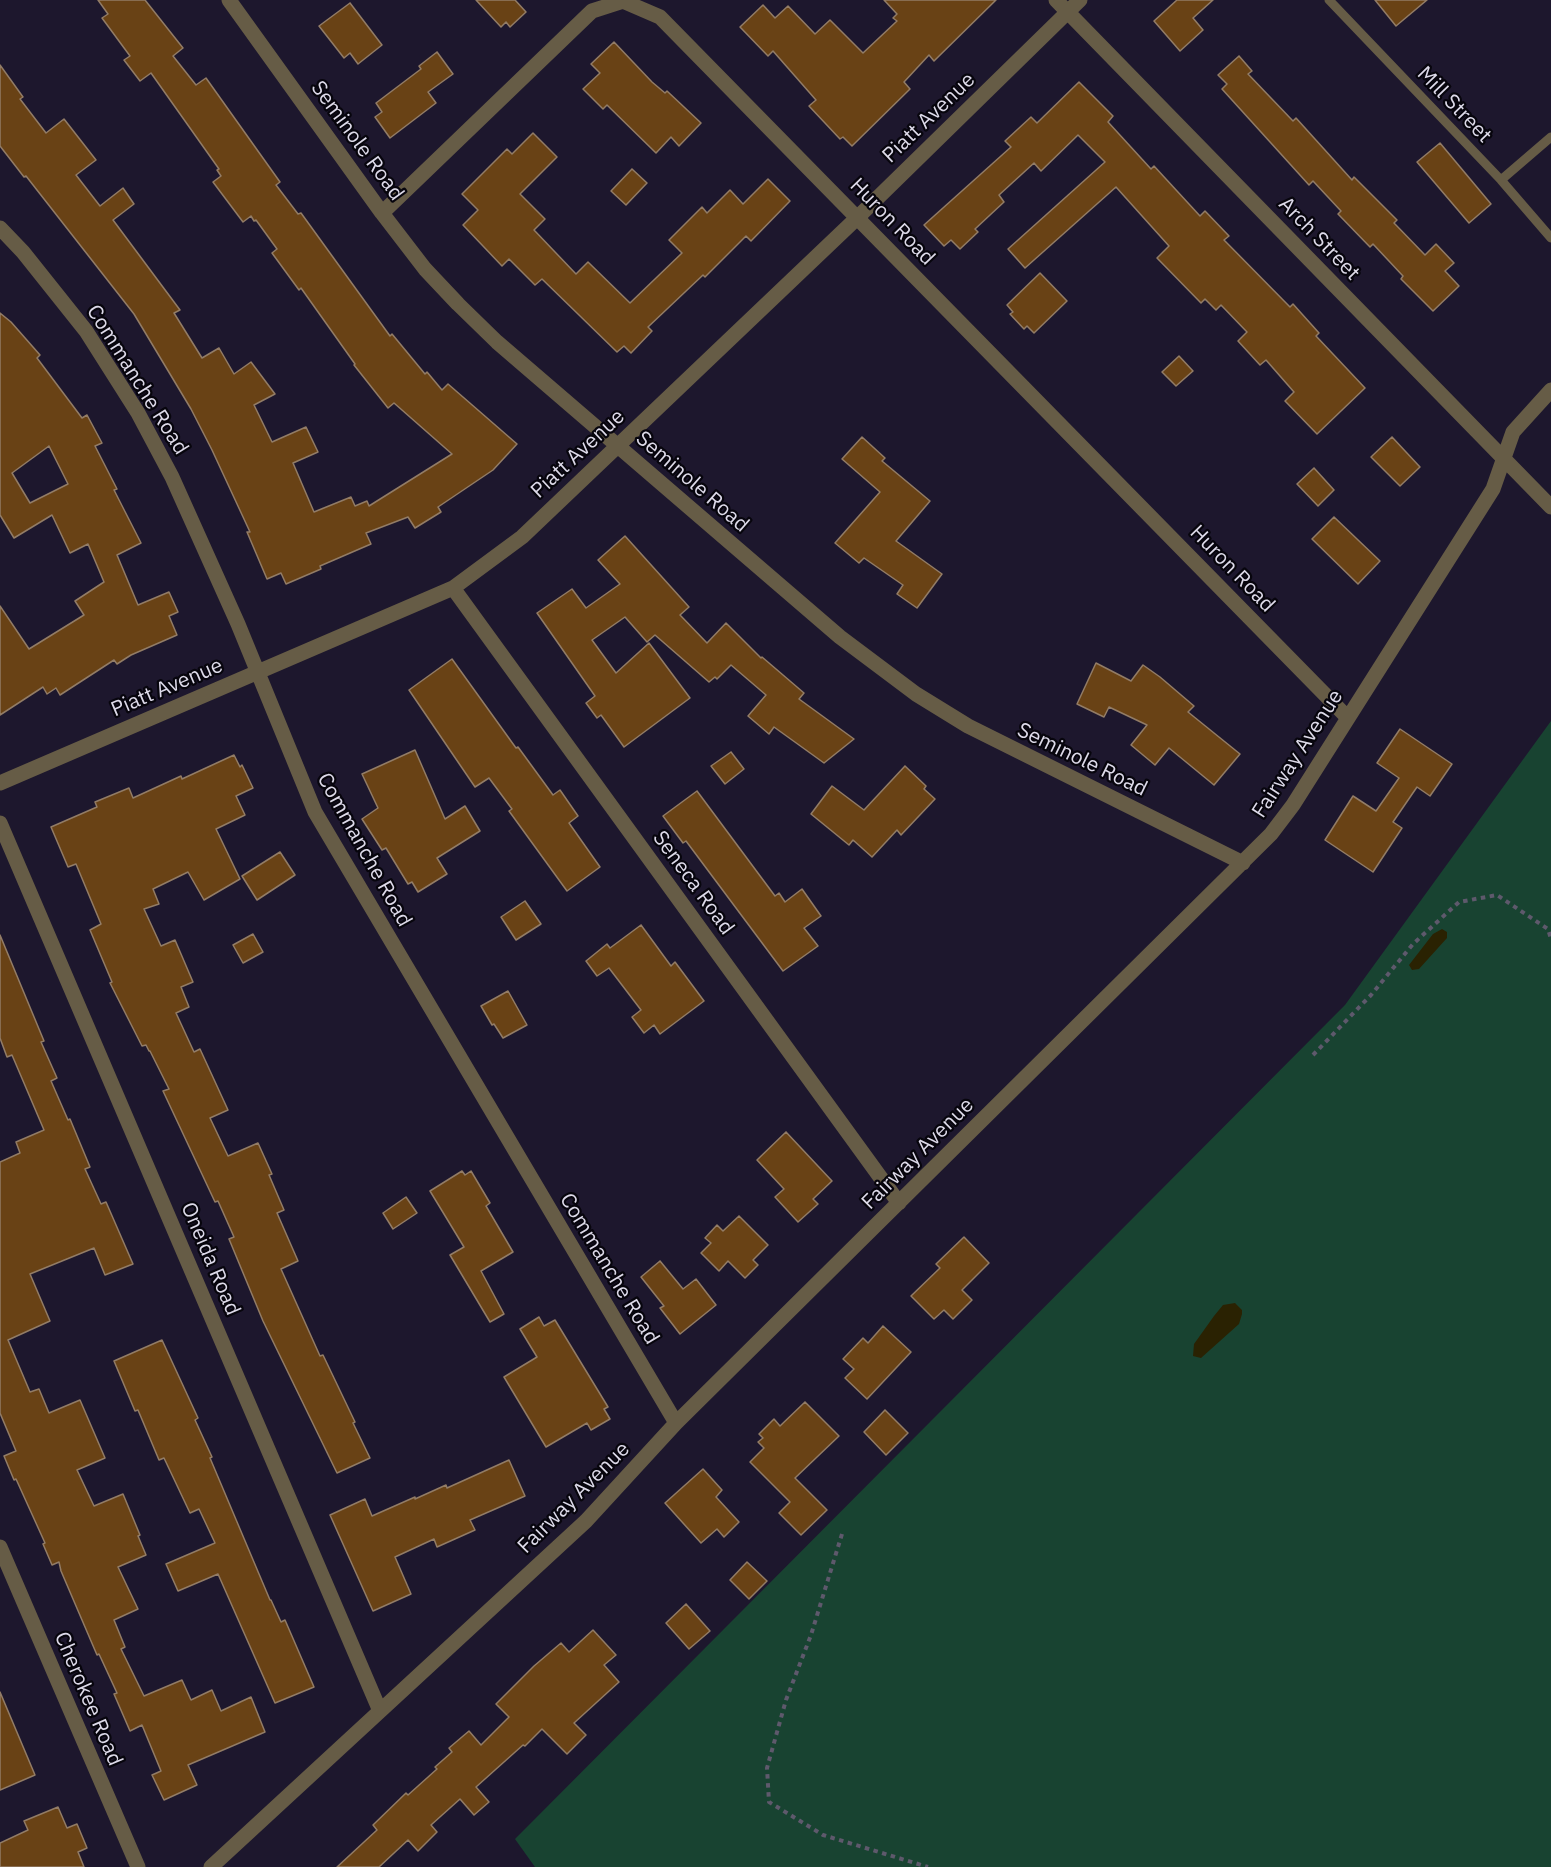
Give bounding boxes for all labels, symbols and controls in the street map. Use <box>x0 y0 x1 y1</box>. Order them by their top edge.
street label: Mill Street <box>1412 62 1496 148</box>
street label: Piatt Avenue <box>878 68 980 168</box>
street label: Seminole Road <box>305 76 409 206</box>
street label: Huron Road <box>844 173 940 271</box>
street label: Arch Street <box>1273 192 1365 286</box>
street label: Commanche Road <box>81 300 193 460</box>
street label: Piatt Avenue <box>526 404 630 504</box>
street label: Seminole Road <box>630 426 754 538</box>
street label: Huron Road <box>1184 520 1280 618</box>
street label: Piatt Avenue <box>107 653 227 723</box>
street label: Fairway Avenue <box>1247 685 1349 823</box>
street label: Seminole Road <box>1013 718 1151 802</box>
street label: Commanche Road <box>311 769 417 931</box>
street label: Seneca Road <box>647 826 739 940</box>
street label: Fairway Avenue <box>857 1093 979 1215</box>
street label: Commanche Road <box>554 1189 664 1349</box>
street label: Oneida Road <box>175 1199 245 1319</box>
street label: Fairway Avenue <box>513 1437 635 1559</box>
street label: Cherokee Road <box>48 1628 128 1770</box>

